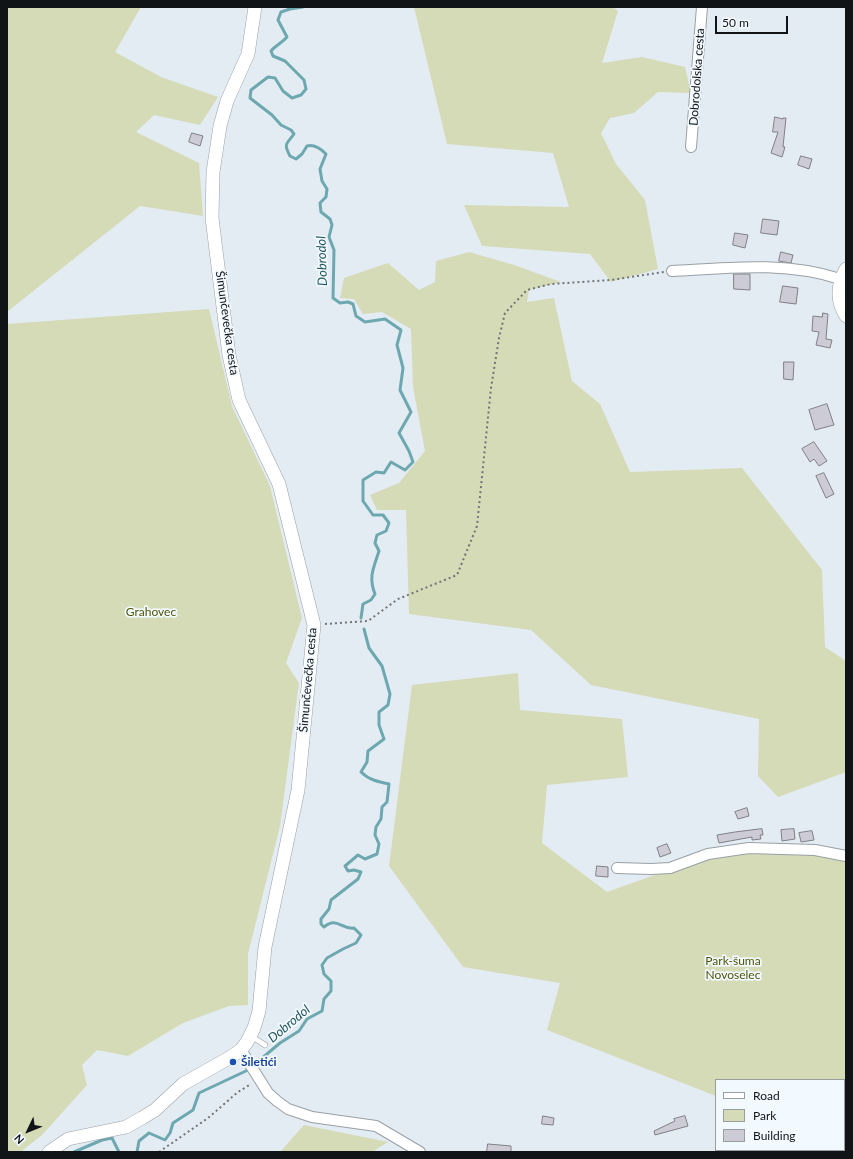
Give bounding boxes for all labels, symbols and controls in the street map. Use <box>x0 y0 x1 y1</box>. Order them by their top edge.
scale bar <box>717 8 790 34</box>
text: 50 m <box>722 15 749 30</box>
street label: Dobrodolska cesta <box>686 28 708 126</box>
water label: Dobrodol <box>313 236 331 286</box>
street label: Šimunčevečka cesta <box>213 270 241 376</box>
park label: Grahovec <box>126 605 176 619</box>
street label: Šimunčevečka cesta <box>296 627 320 733</box>
park label: Park-šuma Novoselec <box>705 954 761 982</box>
water label: Dobrodol <box>265 1002 313 1046</box>
place label: Šiletići <box>241 1055 276 1069</box>
marker: Šiletići <box>228 1057 238 1067</box>
legend <box>715 1079 845 1151</box>
text: Road <box>753 1088 780 1103</box>
text: Park <box>753 1108 776 1123</box>
north arrow <box>8 1111 48 1151</box>
text: Building <box>753 1128 796 1143</box>
text: N <box>11 1132 27 1147</box>

